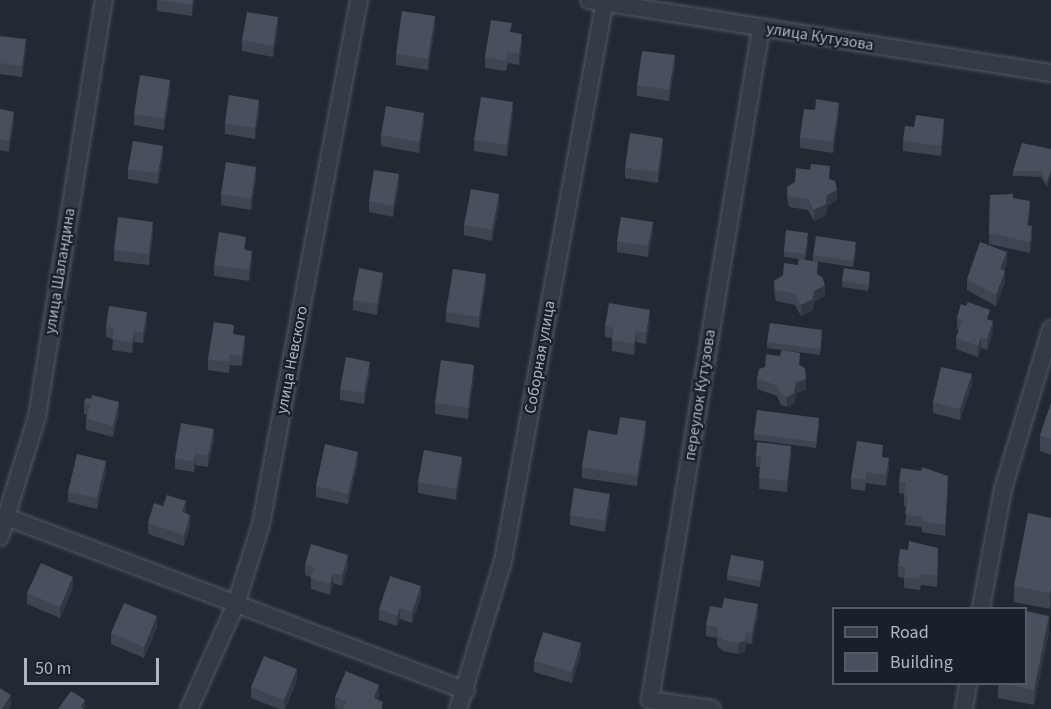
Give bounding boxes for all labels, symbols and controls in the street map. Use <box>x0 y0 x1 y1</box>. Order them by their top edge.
street label: улица Кутузова <box>765 19 875 55</box>
street label: улица Шаландина <box>41 207 79 335</box>
street label: Соборная улица <box>521 299 559 415</box>
street label: улица Невского <box>272 304 312 416</box>
street label: переулок Кутузова <box>680 328 720 462</box>
legend <box>832 607 1027 685</box>
text: Road <box>890 620 929 645</box>
scale bar <box>27 646 162 684</box>
text: Building <box>890 650 953 675</box>
text: 50 m <box>35 656 71 681</box>

